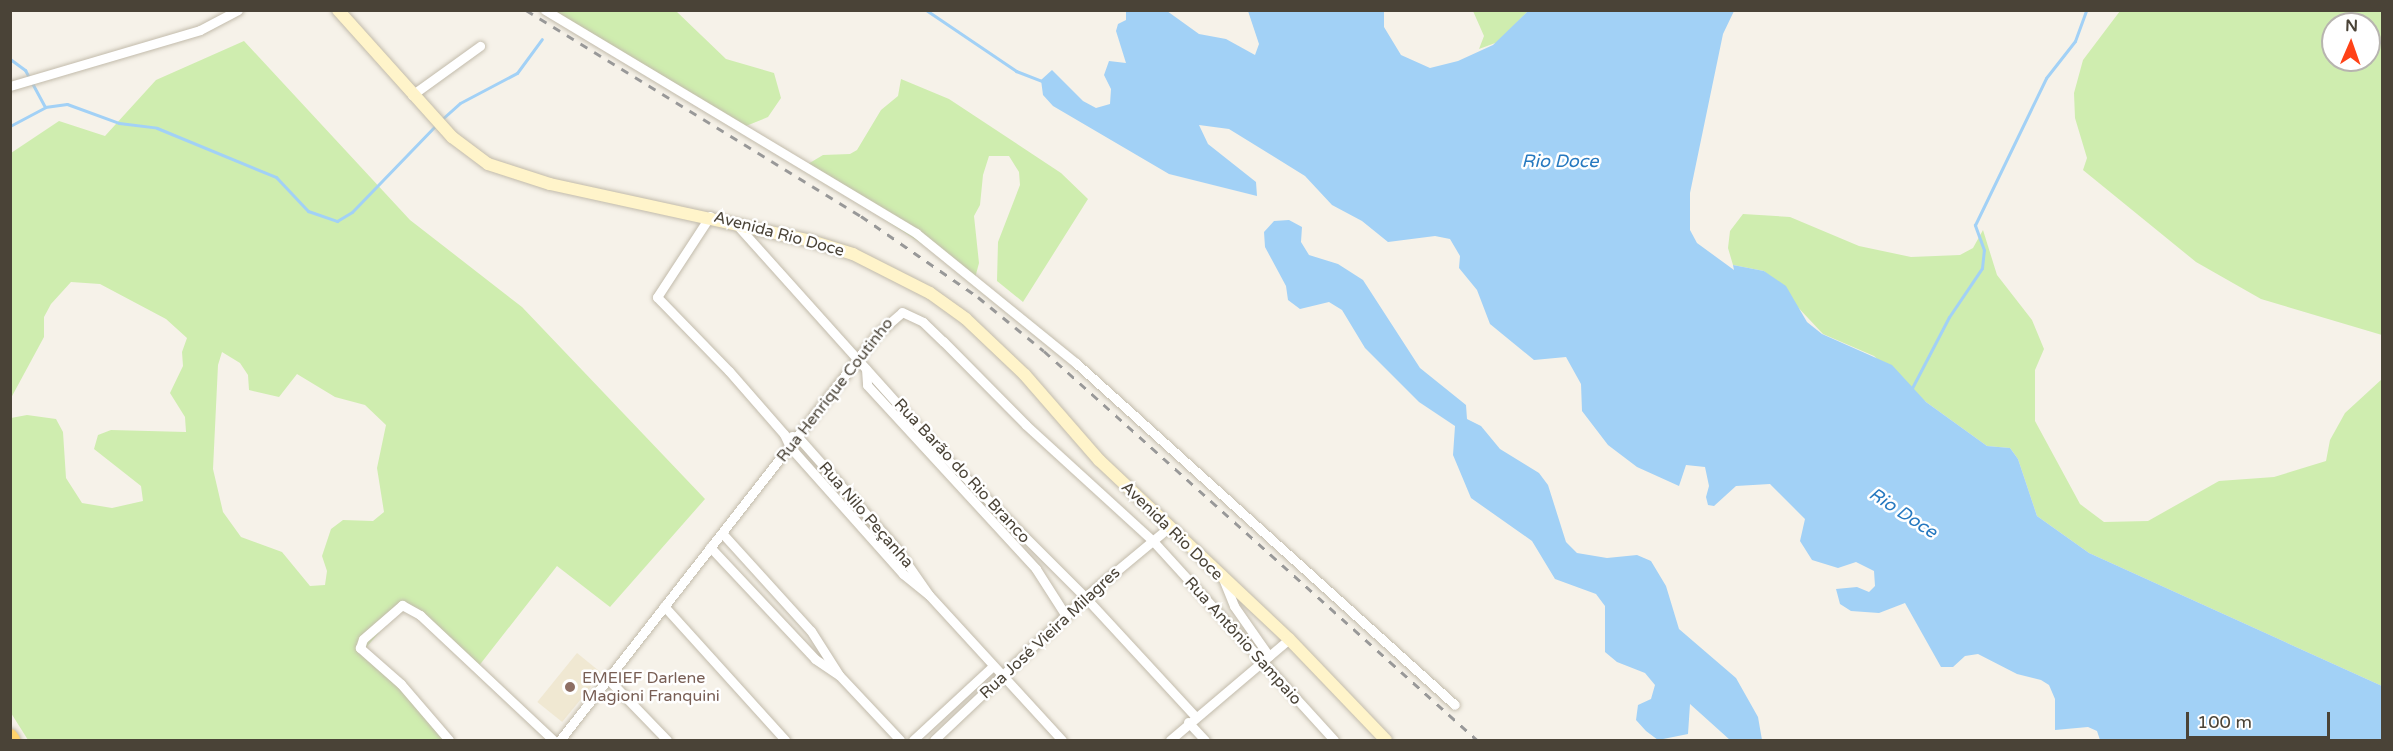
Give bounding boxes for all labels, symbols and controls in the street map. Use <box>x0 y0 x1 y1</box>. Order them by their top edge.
north arrow <box>2321 12 2381 72</box>
text: N <box>2345 16 2358 36</box>
water label: Rio Doce <box>1522 150 1598 172</box>
street label: Avenida Rio Doce <box>712 207 846 261</box>
street label: Rua Henrique Coutinho <box>773 314 897 466</box>
street label: Rua Barão do Rio Branco <box>890 395 1034 547</box>
street label: Rua Nilo Peçanha <box>815 458 917 572</box>
street label: Avenida Rio Doce <box>1117 478 1227 584</box>
water label: Rio Doce <box>1865 483 1941 543</box>
street label: Rua José Vieira Milagres <box>976 563 1124 703</box>
street label: Rua Antônio Sampaio <box>1181 573 1305 709</box>
place label: EMEIEF Darlene Magioni Franquini <box>582 668 720 706</box>
marker: EMEIEF Darlene Magioni Franquini <box>563 680 577 694</box>
scale bar <box>2189 700 2333 738</box>
text: 100 m <box>2197 711 2252 733</box>

